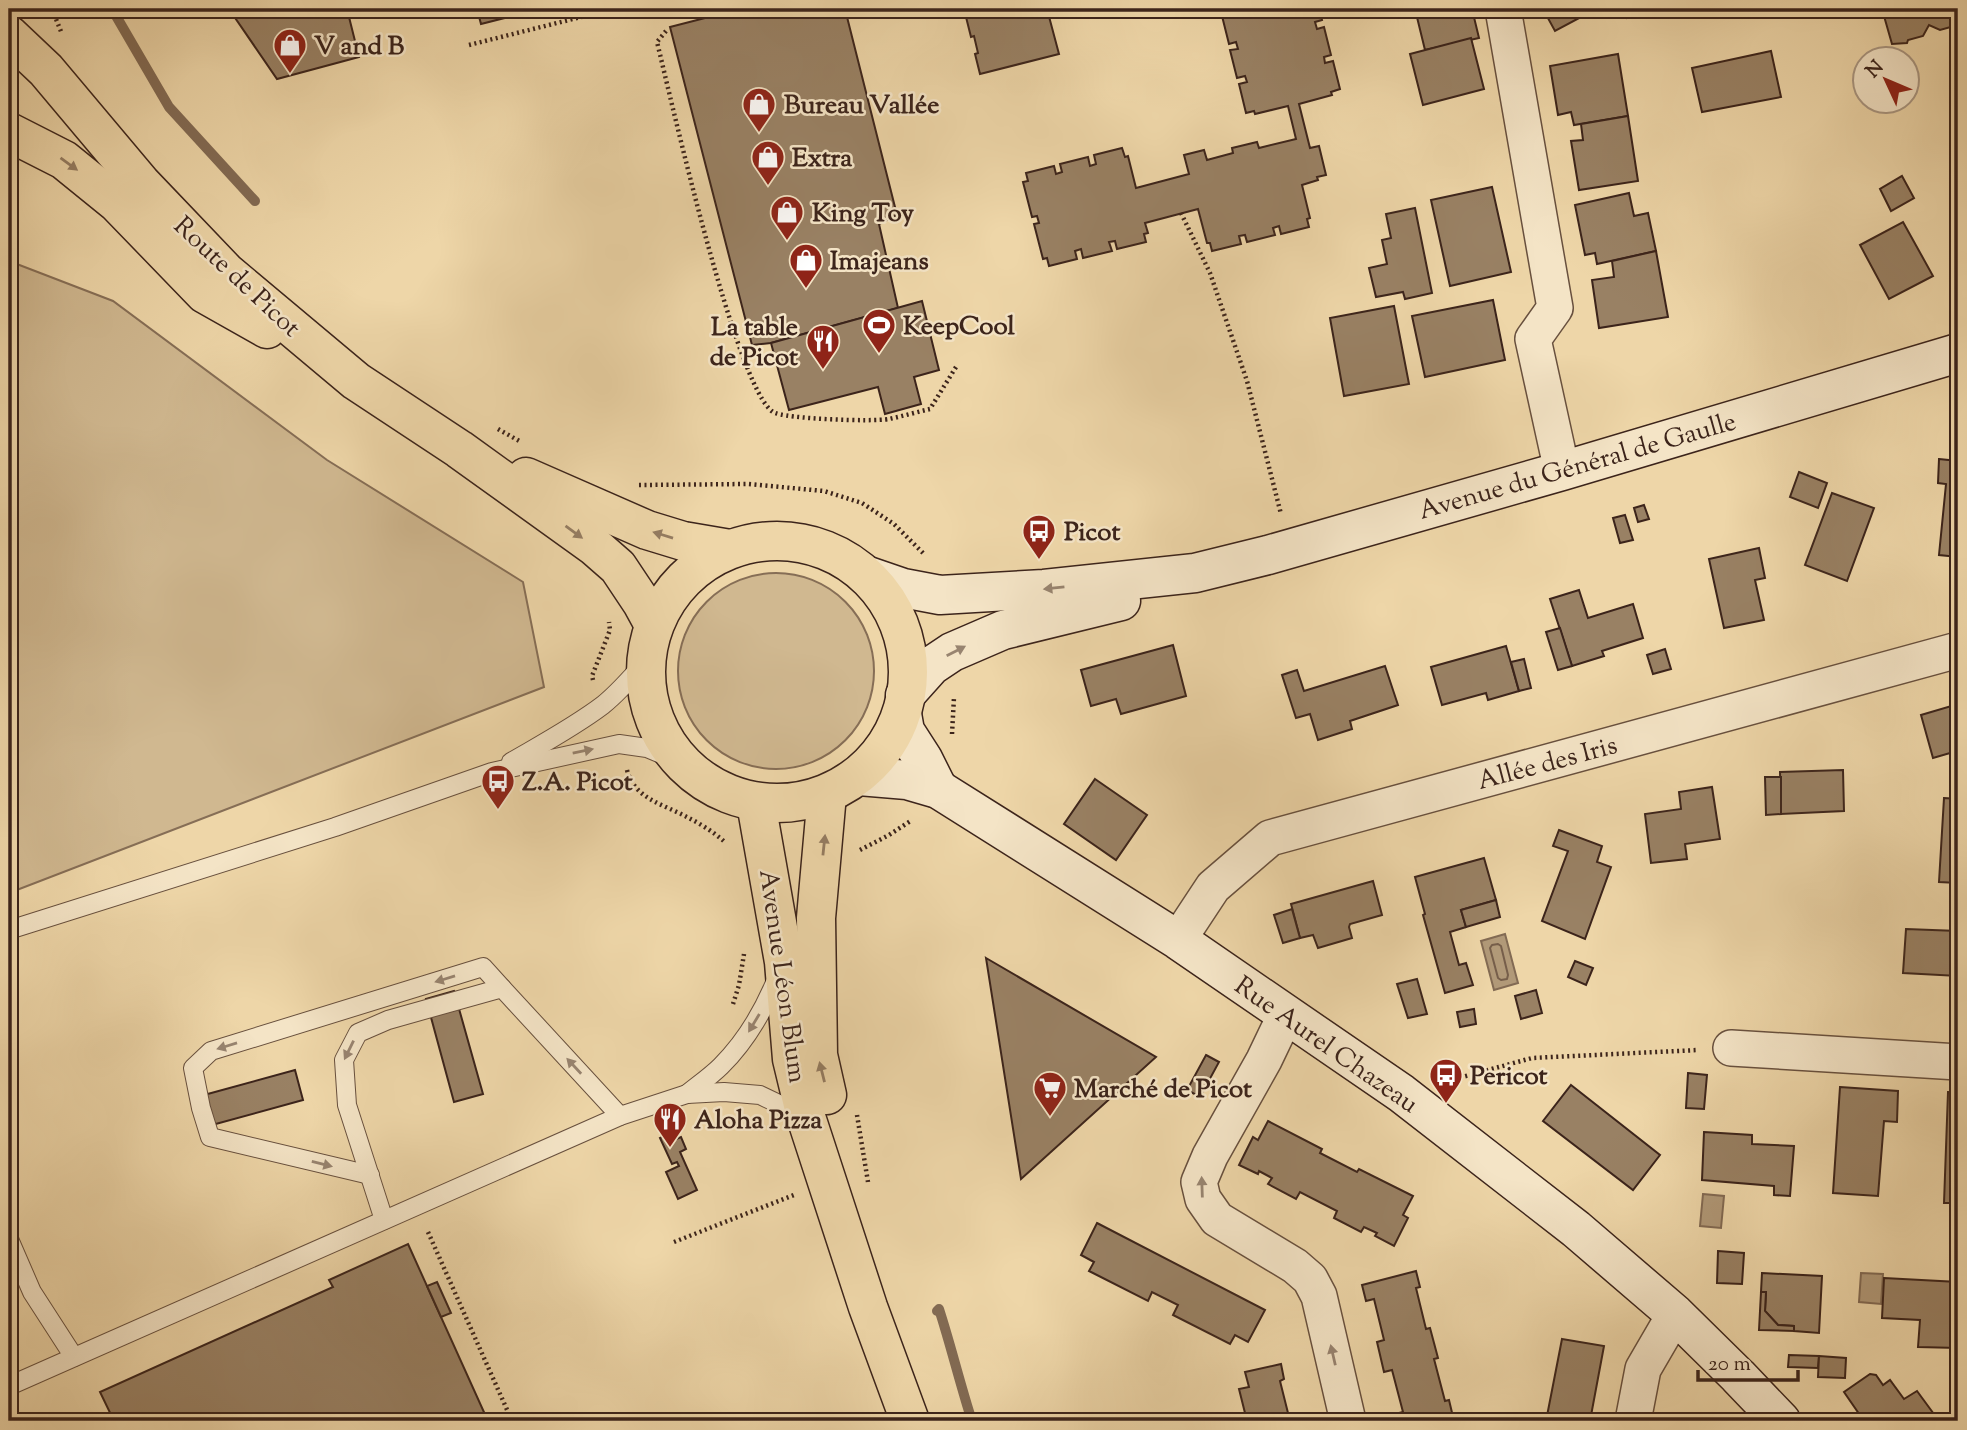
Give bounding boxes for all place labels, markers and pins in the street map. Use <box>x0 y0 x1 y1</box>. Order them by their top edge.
shop icon: V and B <box>271 26 309 75</box>
place label: V and B <box>314 29 405 66</box>
shop icon: Bureau Vallée <box>740 85 778 134</box>
place label: Bureau Vallée <box>784 88 939 125</box>
shop icon: Extra <box>749 138 787 187</box>
place label: Extra <box>792 141 852 178</box>
shop icon: King Toy <box>768 193 806 242</box>
place label: King Toy <box>812 196 914 233</box>
shop icon: Imajeans <box>787 241 825 290</box>
place label: Imajeans <box>830 244 929 281</box>
sports icon: KeepCool <box>860 306 898 355</box>
place label: KeepCool <box>903 309 1016 346</box>
place label: La table de Picot <box>710 310 798 377</box>
restaurant icon: La table de Picot <box>804 322 842 371</box>
bus stop icon: Picot <box>1020 512 1058 561</box>
place label: Picot <box>1064 515 1120 552</box>
bus stop icon: Z.A. Picot <box>479 762 517 811</box>
place label: Z.A. Picot <box>522 765 633 802</box>
bus stop icon: Pericot <box>1427 1056 1465 1105</box>
place label: Pericot <box>1470 1059 1548 1096</box>
supermarket icon: Marché de Picot <box>1031 1069 1069 1118</box>
place label: Marché de Picot <box>1074 1072 1252 1109</box>
restaurant icon: Aloha Pizza <box>651 1100 689 1149</box>
place label: Aloha Pizza <box>694 1103 822 1140</box>

